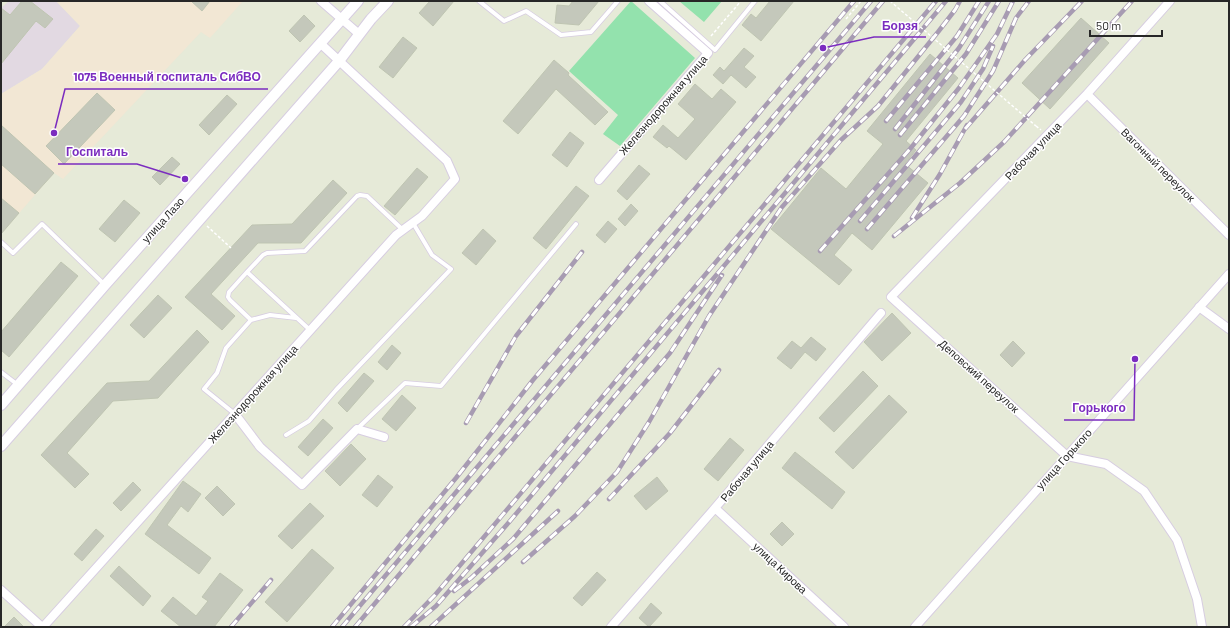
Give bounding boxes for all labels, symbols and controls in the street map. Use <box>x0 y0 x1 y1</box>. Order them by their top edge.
scale bar <box>1090 12 1162 38</box>
callout: Борзя <box>874 13 926 37</box>
text: Борзя <box>882 18 918 33</box>
text: 50 m <box>1096 18 1121 32</box>
street label: Железнодорожная улица <box>616 52 710 157</box>
callout: 1075 Военный госпиталь СибВО <box>65 65 268 89</box>
text: 1075 Военный госпиталь СибВО <box>73 69 261 83</box>
street label: Рабочая улица <box>1002 118 1064 182</box>
street label: Вагонный переулок <box>1119 125 1198 204</box>
callout: Госпиталь <box>58 140 137 164</box>
text: Госпиталь <box>66 144 128 158</box>
street label: улица Лазо <box>139 194 186 245</box>
street label: Деповский переулок <box>937 336 1022 415</box>
street label: Железнодорожная улица <box>205 341 301 445</box>
callout: Горького <box>1064 396 1134 420</box>
text: Горького <box>1072 400 1126 415</box>
street label: улица Горького <box>1033 426 1094 491</box>
street label: Рабочая улица <box>717 437 776 504</box>
street label: улица Кирова <box>751 539 811 597</box>

